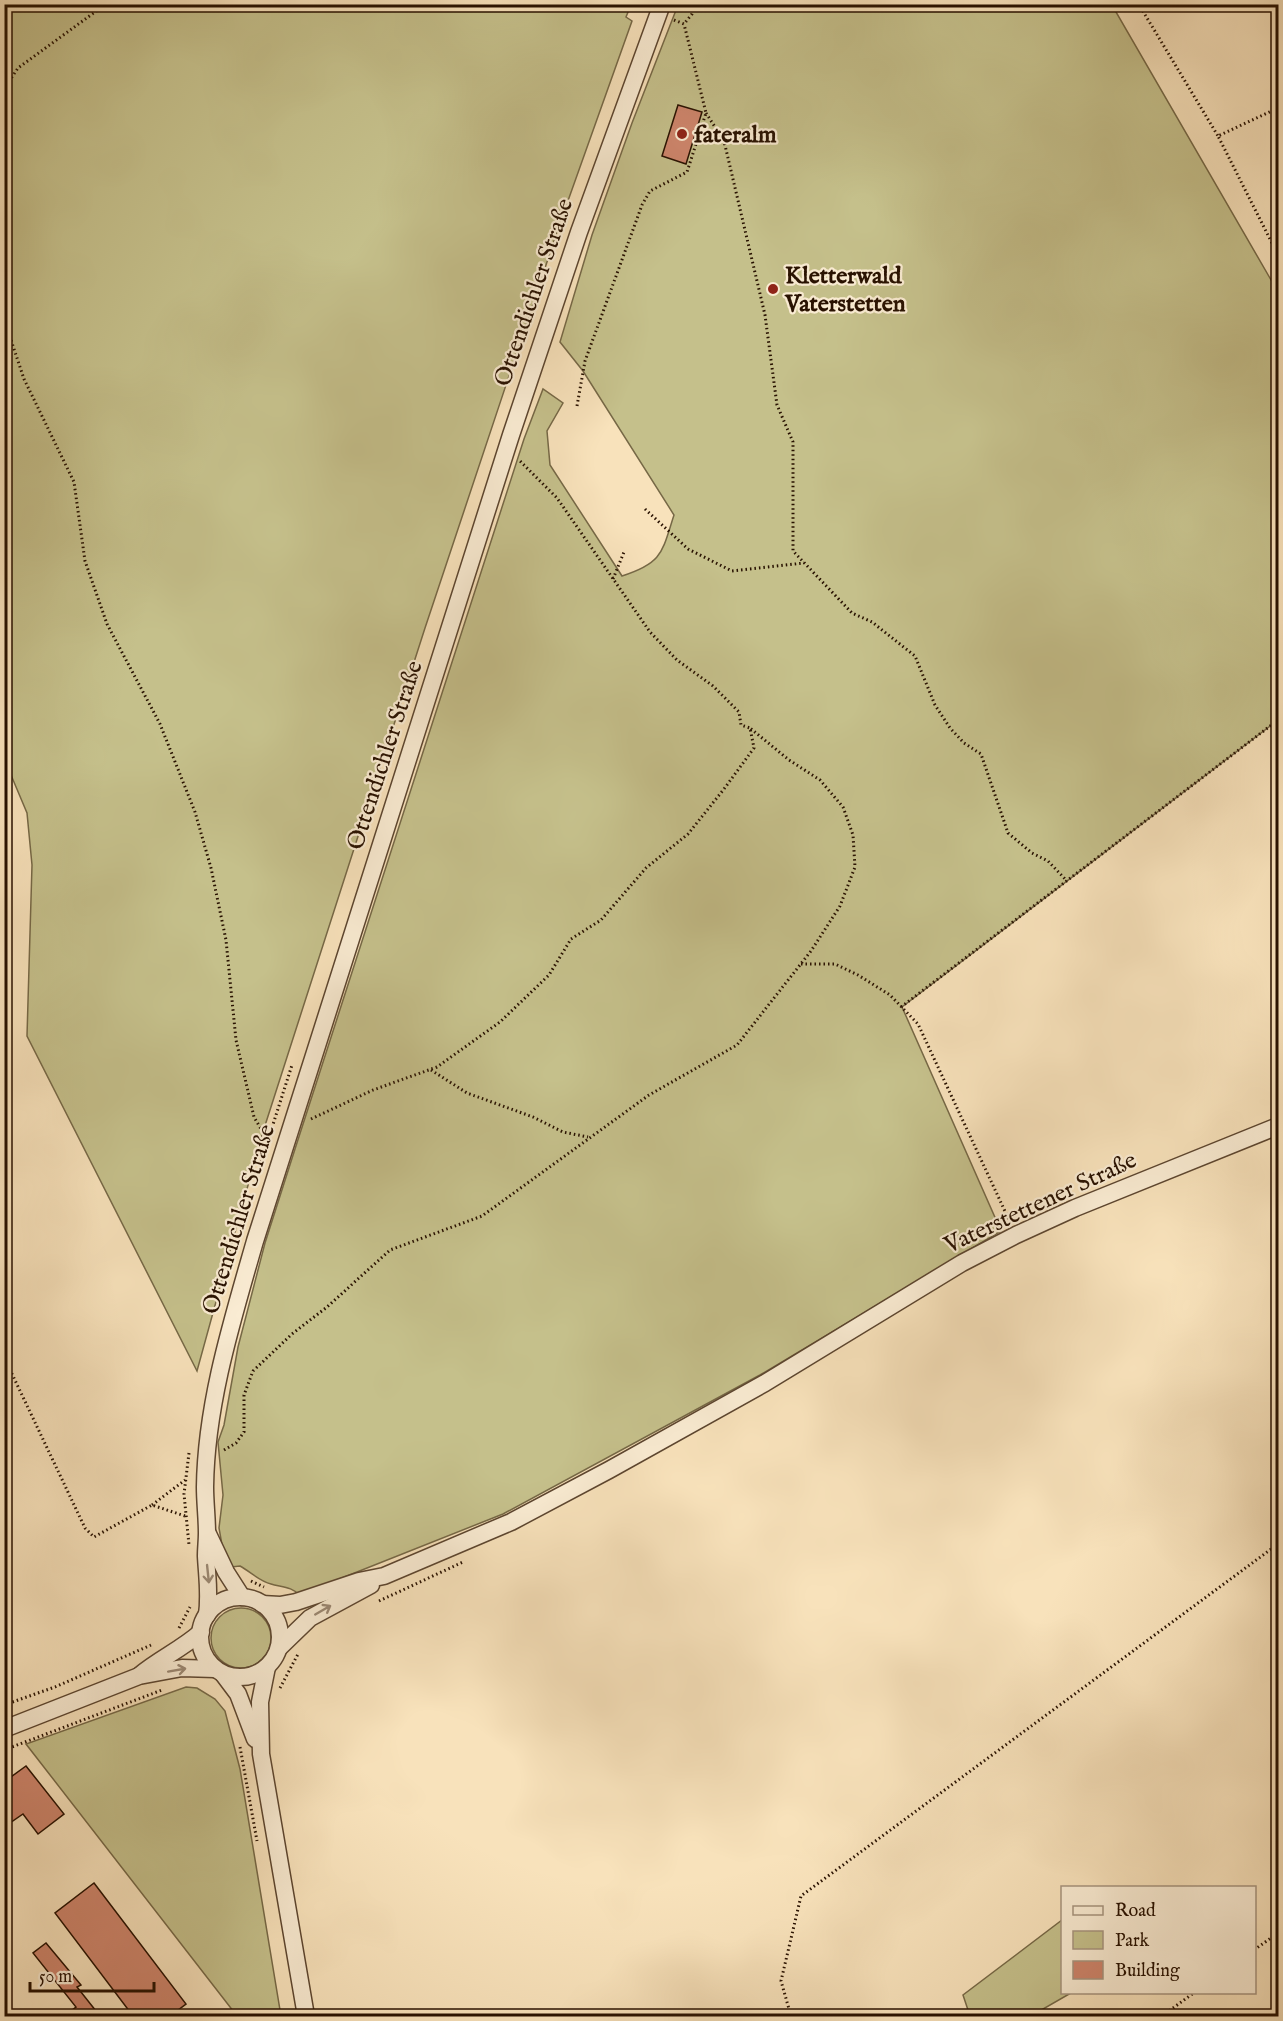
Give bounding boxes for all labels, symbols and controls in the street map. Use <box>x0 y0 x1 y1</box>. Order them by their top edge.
place label: fateralm <box>694 120 777 151</box>
marker: fateralm <box>675 127 689 141</box>
street label: Ottendichler Straße <box>488 194 581 391</box>
place label: Kletterwald Vaterstetten <box>784 261 906 320</box>
marker: Kletterwald Vaterstetten <box>766 282 780 296</box>
street label: Ottendichler Straße <box>340 657 431 854</box>
street label: Ottendichler Straße <box>196 1121 283 1318</box>
street label: Vaterstettener Straße <box>939 1145 1142 1262</box>
one-way arrow <box>203 1564 214 1584</box>
one-way arrow <box>314 1604 331 1616</box>
one-way arrow <box>166 1664 186 1675</box>
legend <box>1061 1886 1256 1994</box>
text: Road <box>1115 1900 1156 1923</box>
text: Park <box>1115 1930 1150 1953</box>
scale bar <box>30 1955 154 1993</box>
text: Building <box>1115 1960 1180 1983</box>
text: 50 m <box>39 1966 72 1989</box>

